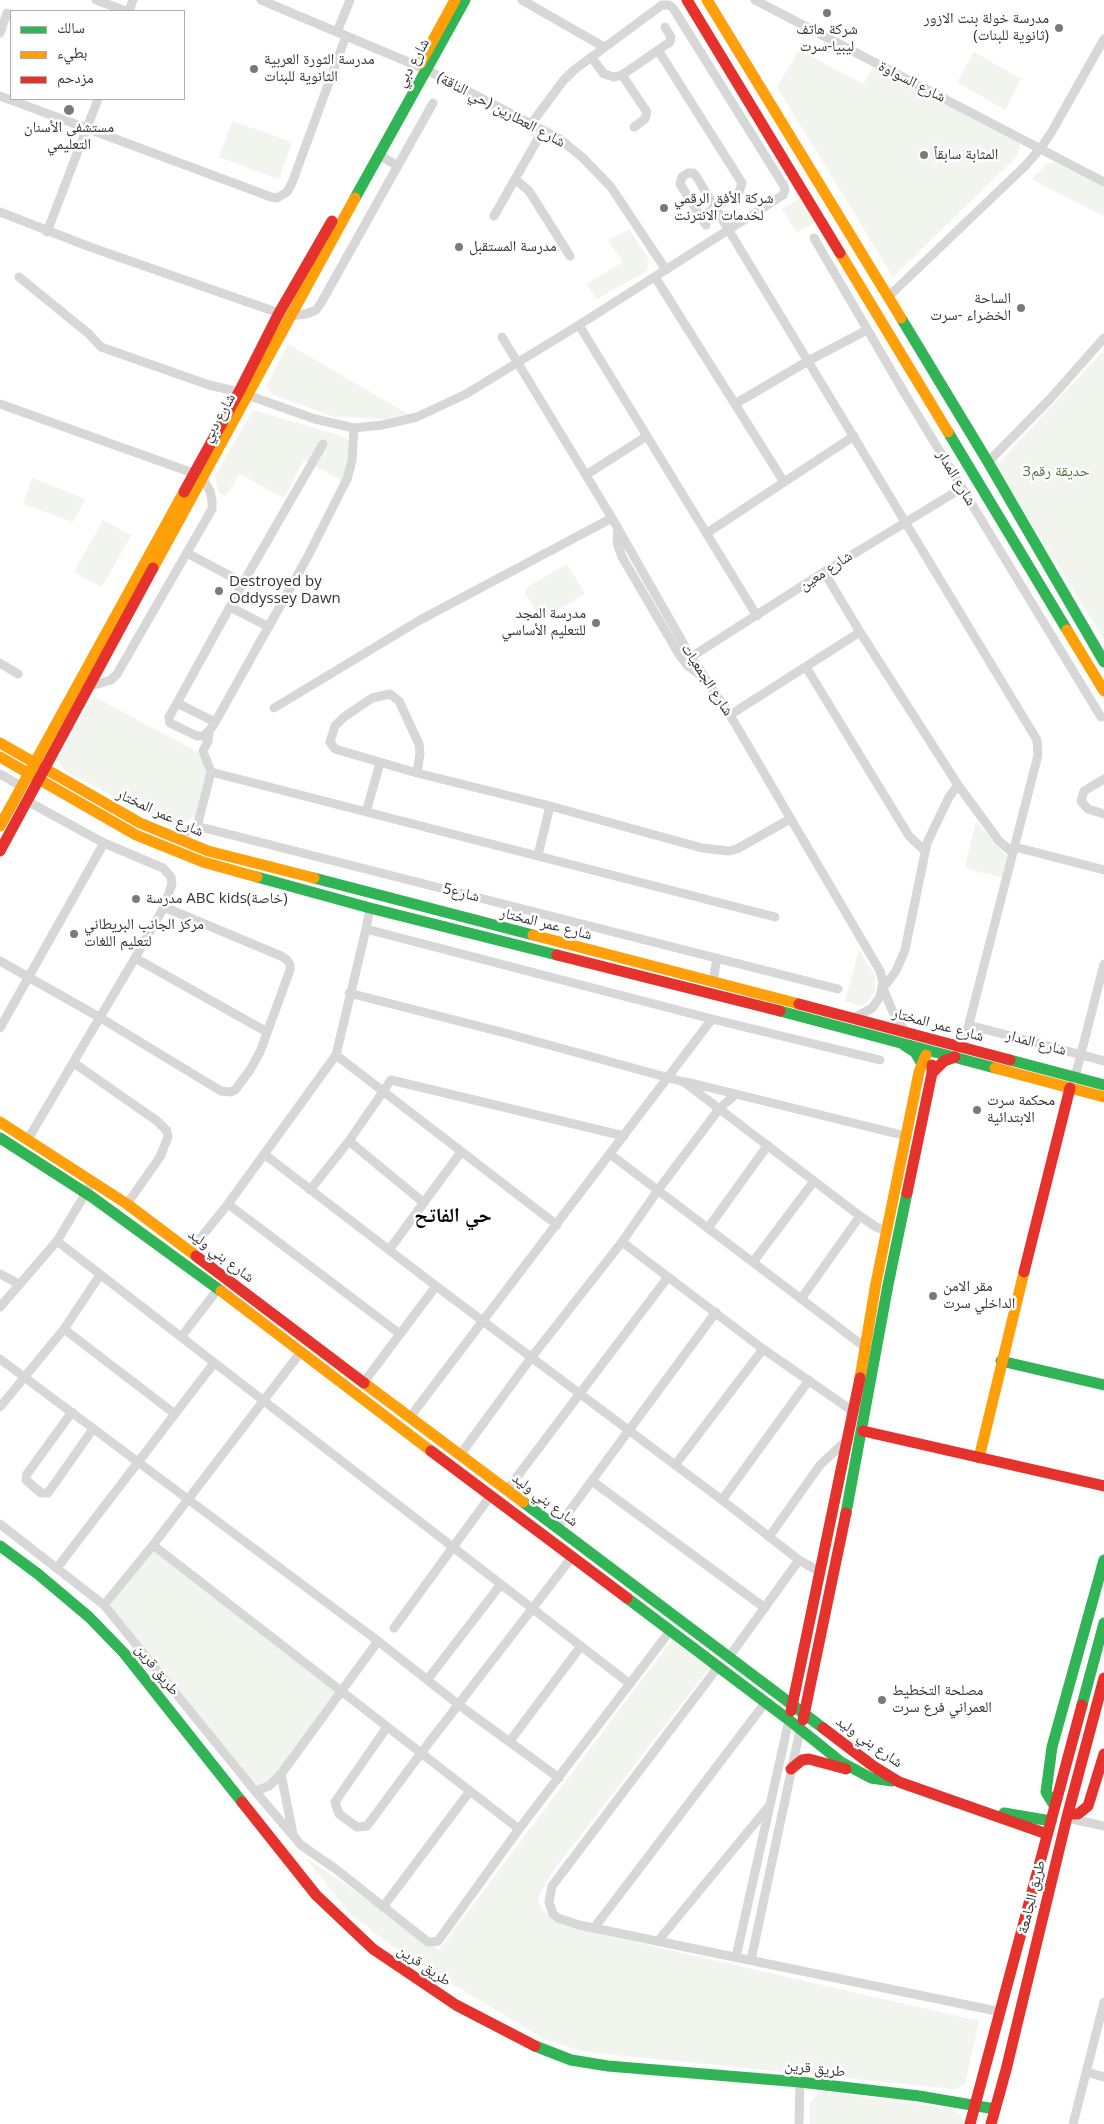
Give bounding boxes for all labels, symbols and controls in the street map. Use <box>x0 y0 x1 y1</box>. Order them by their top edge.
marker: شركة هاتف ليبيا-سرت <box>821 7 833 19</box>
legend <box>10 10 185 100</box>
place label: مدرسة خولة بنت الازور (ثانوية للبنات) <box>924 10 1049 45</box>
text: سالك <box>57 17 85 37</box>
place label: شركة هاتف ليبيا-سرت <box>796 21 858 56</box>
marker: مدرسة خولة بنت الازور (ثانوية للبنات) <box>1053 22 1065 34</box>
street label: شارع دبي <box>392 35 434 91</box>
text: بطيء <box>57 42 87 62</box>
place label: مدرسة الثورة العربية الثانوية للبنات <box>264 51 375 86</box>
street label: شارع السواوة <box>875 57 949 107</box>
marker: مدرسة الثورة العربية الثانوية للبنات <box>248 63 260 75</box>
text: مزدحم <box>57 67 94 87</box>
street label: شارع العطارين (حي الناقة) <box>434 69 568 151</box>
marker: مستشفي الأسنان التعليمي <box>62 103 76 117</box>
place label: مستشفي الأسنان التعليمي <box>24 119 114 154</box>
place label: المثابة سابقاً <box>934 146 998 164</box>
marker: المثابة سابقاً <box>918 149 930 161</box>
place label: شركة الأفق الرقمي لخدمات الانترنت <box>674 190 774 225</box>
marker: شركة الأفق الرقمي لخدمات الانترنت <box>658 202 670 214</box>
place label: مدرسة المستقبل <box>469 238 557 256</box>
marker: مدرسة المستقبل <box>453 241 465 253</box>
place label: الساحة الخضراء -سرت <box>930 290 1011 325</box>
marker: الساحة الخضراء -سرت <box>1015 302 1027 314</box>
street label: شارع دبي <box>198 390 240 446</box>
street label: شارع المدار <box>932 447 980 509</box>
park label: حديقة رقم3 <box>1023 463 1089 481</box>
street label: شارع معين <box>796 547 856 595</box>
place label: Destroyed by Oddyssey Dawn <box>229 573 341 608</box>
marker: Destroyed by Oddyssey Dawn <box>213 585 225 597</box>
place label: مدرسة المجد للتعليم الأساسي <box>501 605 586 640</box>
marker: مدرسة المجد للتعليم الأساسي <box>590 617 602 629</box>
street label: شارع الجمعيات <box>677 641 737 719</box>
street label: شارع عمر المختار <box>114 785 206 841</box>
street label: شارع5 <box>441 880 481 906</box>
place label: مدرسة ABC kids(خاصة) <box>146 890 288 908</box>
marker: مدرسة ABC kids(خاصة) <box>130 893 142 905</box>
street label: شارع عمر المختار <box>498 904 594 944</box>
place label: مركز الجانب البريطاني لتعليم اللغات <box>84 916 204 951</box>
marker: مركز الجانب البريطاني لتعليم اللغات <box>68 928 80 940</box>
street label: شارع عمر المختار <box>890 1004 986 1046</box>
street label: شارع المدار <box>1004 1026 1068 1060</box>
place label: محكمة سرت الابتدائية <box>987 1092 1055 1127</box>
marker: محكمة سرت الابتدائية <box>971 1104 983 1116</box>
district label: حي الفاتح <box>414 1204 492 1228</box>
street label: شارع بني وليد <box>185 1225 257 1287</box>
place label: مقر الامن الداخلي سرت <box>943 1278 1015 1313</box>
marker: مقر الامن الداخلي سرت <box>927 1290 939 1302</box>
street label: شارع بني وليد <box>509 1469 581 1531</box>
street label: طريق قرين <box>131 1641 183 1699</box>
place label: مصلحة التخطيط العمراني فرع سرت <box>892 1682 992 1717</box>
marker: مصلحة التخطيط العمراني فرع سرت <box>876 1694 888 1706</box>
street label: شارع بني وليد <box>832 1712 906 1772</box>
street label: طريق الجامعة <box>1014 1858 1050 1936</box>
street label: طريق قرين <box>394 1942 454 1990</box>
street label: طريق قرين <box>784 2057 846 2081</box>

